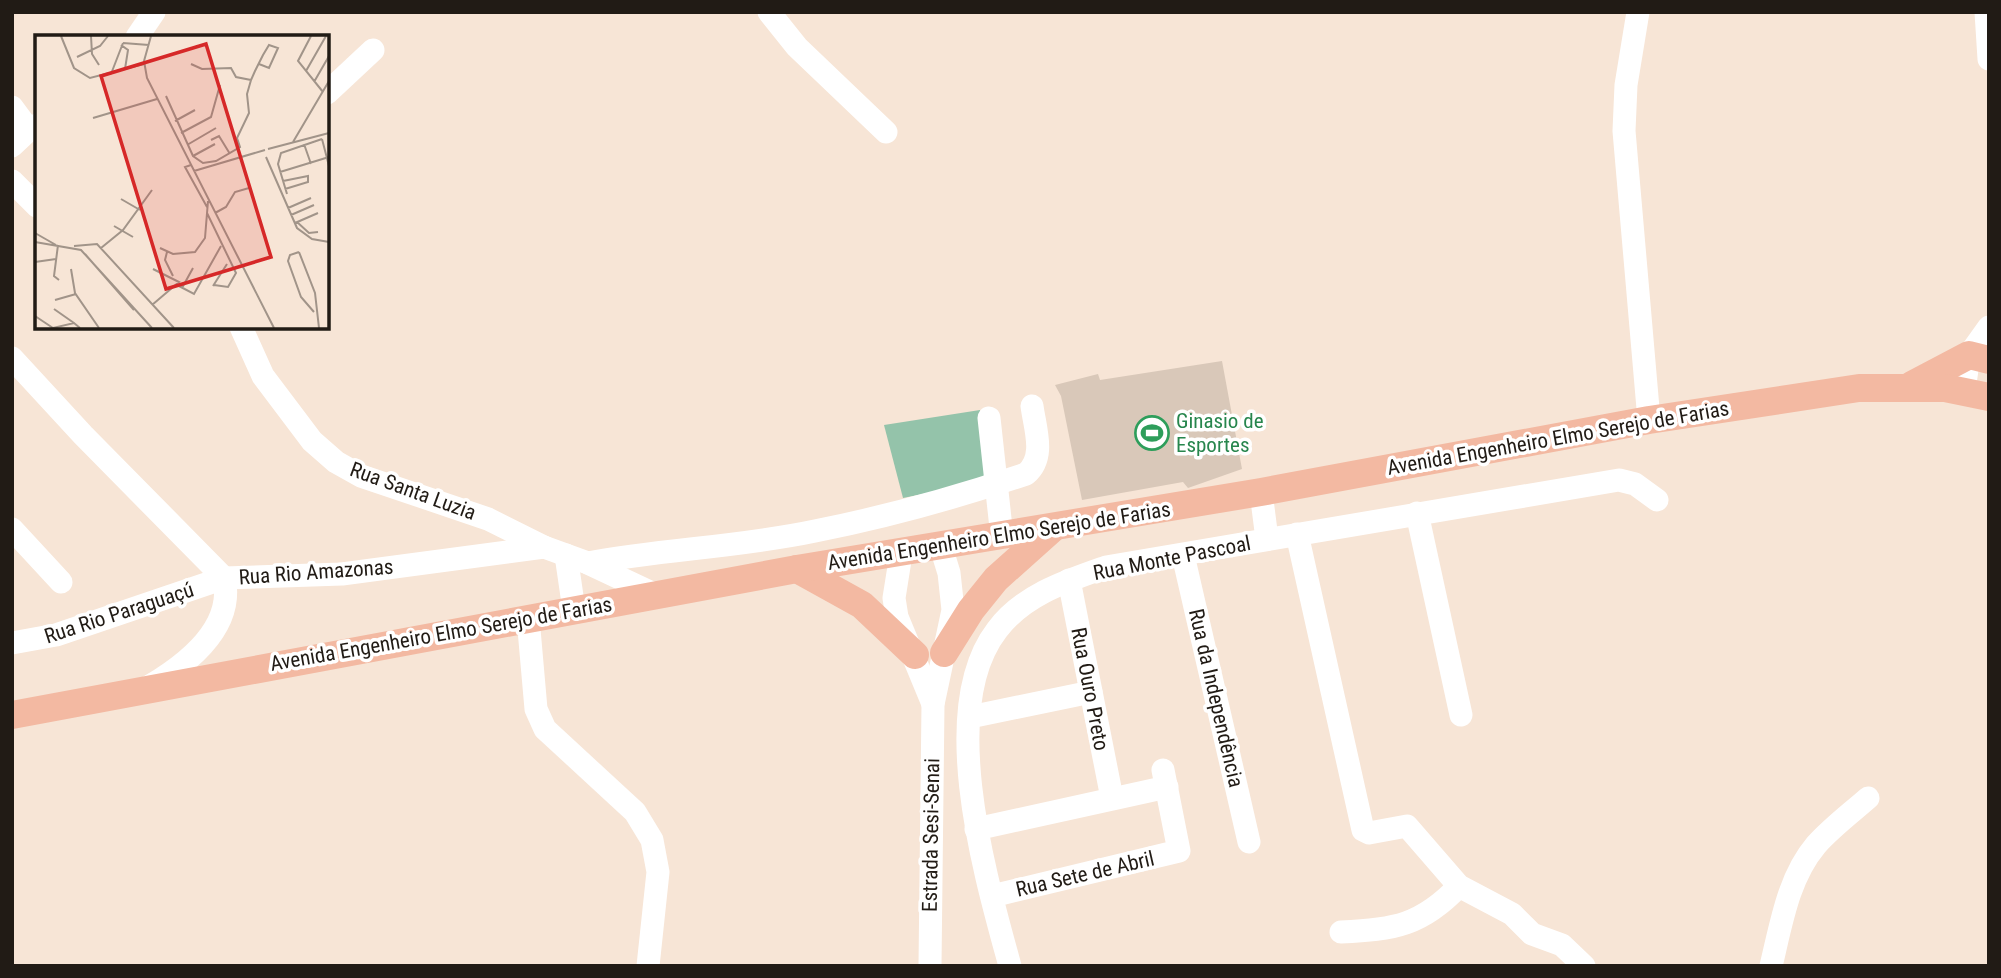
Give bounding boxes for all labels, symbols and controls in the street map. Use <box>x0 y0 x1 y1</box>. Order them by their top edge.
inset map <box>35 35 329 329</box>
street label: Avenida Engenheiro Elmo Serejo de Farias <box>1385 396 1731 480</box>
place label: Ginasio de Esportes <box>1176 409 1264 457</box>
sports icon: Ginasio de Esportes <box>1133 414 1171 452</box>
street label: Rua Santa Luzia <box>347 457 479 525</box>
street label: Avenida Engenheiro Elmo Serejo de Farias <box>826 497 1172 575</box>
street label: Rua Monte Pascoal <box>1091 531 1253 585</box>
street label: Rua Rio Amazonas <box>238 555 394 589</box>
street label: Rua Rio Paraguaçú <box>41 578 197 648</box>
street label: Avenida Engenheiro Elmo Serejo de Farias <box>268 592 614 676</box>
street label: Rua da Independência <box>1184 606 1248 790</box>
street label: Rua Ouro Preto <box>1066 625 1114 753</box>
street label: Estrada Sesi-Senai <box>918 758 944 912</box>
street label: Rua Sete de Abril <box>1013 846 1157 902</box>

